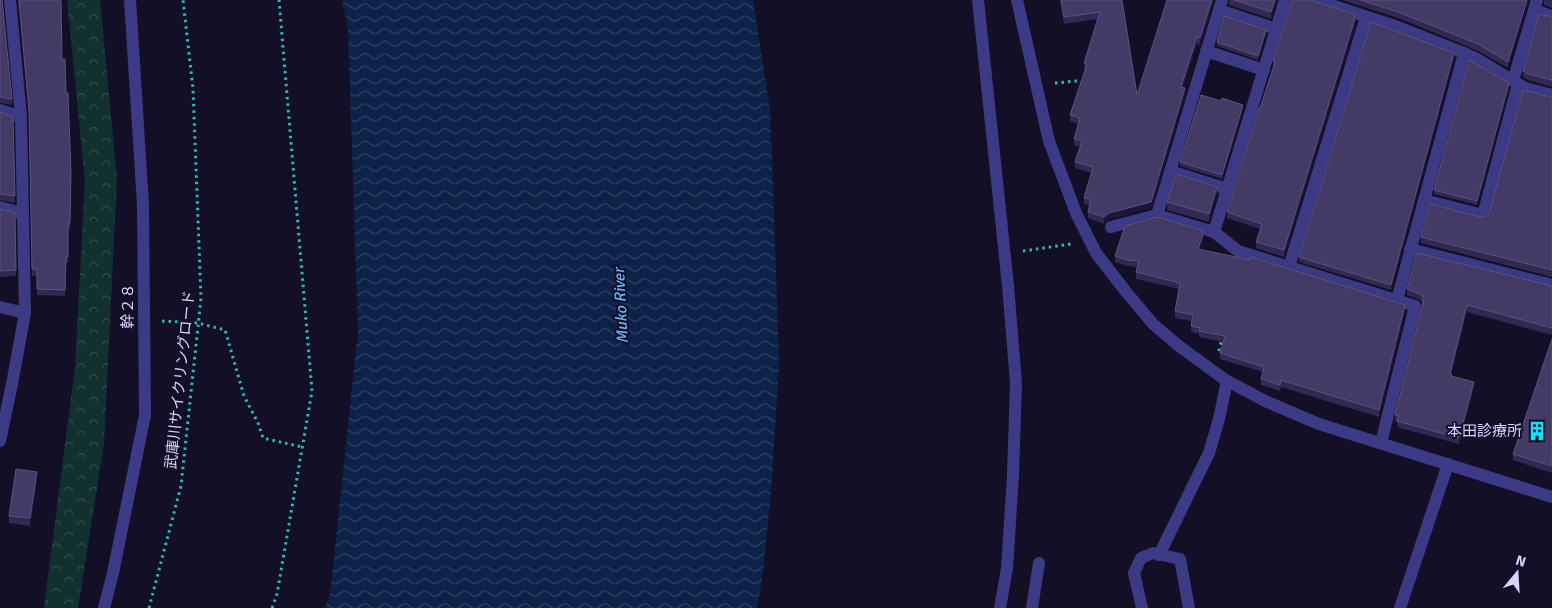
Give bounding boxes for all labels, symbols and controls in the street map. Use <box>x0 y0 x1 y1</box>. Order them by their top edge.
water label: Muko River <box>609 265 633 344</box>
street label: 幹２８ <box>119 283 137 329</box>
street label: 武庫川サイクリングロード <box>162 290 198 470</box>
building icon: 本田診療所 <box>1526 420 1548 442</box>
place label: 本田診療所 <box>1447 422 1522 440</box>
north arrow <box>1492 548 1542 598</box>
text: N <box>1514 552 1528 571</box>

